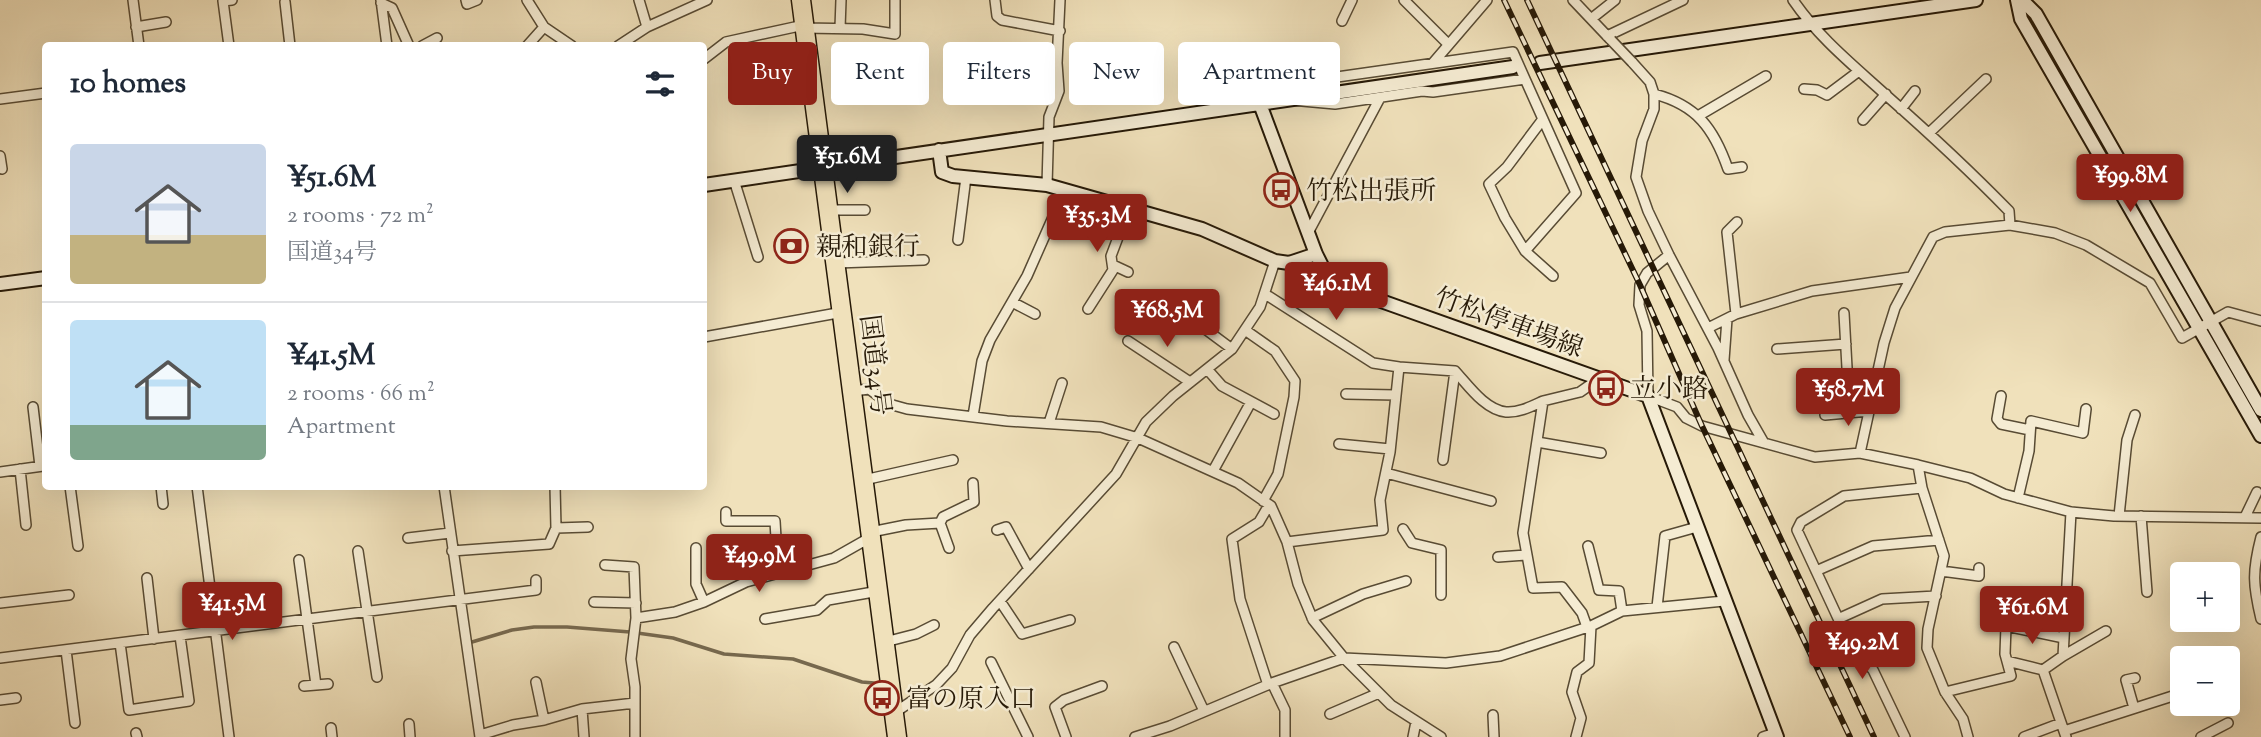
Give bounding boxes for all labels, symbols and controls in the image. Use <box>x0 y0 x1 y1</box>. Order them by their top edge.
chip: Buy <box>728 42 817 105</box>
chip: Rent <box>831 42 929 105</box>
chip: Filters <box>943 42 1055 105</box>
chip: New <box>1069 42 1164 105</box>
chip: Apartment <box>1178 42 1340 105</box>
text: 10 homes <box>70 63 186 106</box>
icon: filters <box>641 65 679 103</box>
pin: ¥51.6M <box>790 136 904 195</box>
text: ¥51.6M <box>813 141 881 174</box>
pin: ¥99.8M <box>2073 154 2187 214</box>
text: ¥51.6M <box>287 157 376 200</box>
text: ¥99.8M <box>2092 160 2168 193</box>
bus stop icon: 竹松出張所 <box>1262 171 1300 209</box>
icon: home <box>126 172 210 256</box>
place label: 竹松出張所 <box>1306 174 1436 211</box>
pin: ¥35.3M <box>1040 194 1154 254</box>
text: 2 rooms · 72 m² <box>287 200 434 233</box>
text: ¥35.3M <box>1063 200 1131 233</box>
bank icon: 親和銀行 <box>772 227 810 265</box>
place label: 親和銀行 <box>816 230 920 267</box>
text: 国道34号 <box>287 237 377 270</box>
pin: ¥46.1M <box>1279 262 1393 322</box>
text: ¥46.1M <box>1301 268 1371 301</box>
street label: 竹松停車場線 <box>1429 280 1588 368</box>
pin: ¥68.5M <box>1110 290 1224 349</box>
text: ¥68.5M <box>1131 295 1203 328</box>
street label: 国道34号 <box>849 313 898 418</box>
text: ¥41.5M <box>287 335 375 378</box>
icon: home <box>126 348 210 432</box>
pin: ¥58.7M <box>1791 368 1905 428</box>
bus stop icon: 立小路 <box>1587 369 1625 407</box>
place label: 立小路 <box>1630 372 1708 409</box>
text: ¥58.7M <box>1812 374 1884 407</box>
text: 2 rooms · 66 m² <box>287 378 435 411</box>
text: Apartment <box>287 411 396 444</box>
pin: ¥49.9M <box>702 534 816 594</box>
text: ¥49.9M <box>722 540 796 573</box>
map controls <box>2170 562 2240 716</box>
button: + <box>2170 562 2240 632</box>
pin: ¥41.5M <box>175 582 289 642</box>
pin: ¥61.6M <box>1975 586 2089 646</box>
text: ¥41.5M <box>198 588 266 621</box>
text: ¥61.6M <box>1996 592 2068 625</box>
pin: ¥49.2M <box>1805 622 1919 681</box>
text: ¥49.2M <box>1825 627 1899 660</box>
button: − <box>2170 646 2240 716</box>
bus stop icon: 富の原入口 <box>863 679 901 717</box>
place label: 富の原入口 <box>906 682 1036 719</box>

